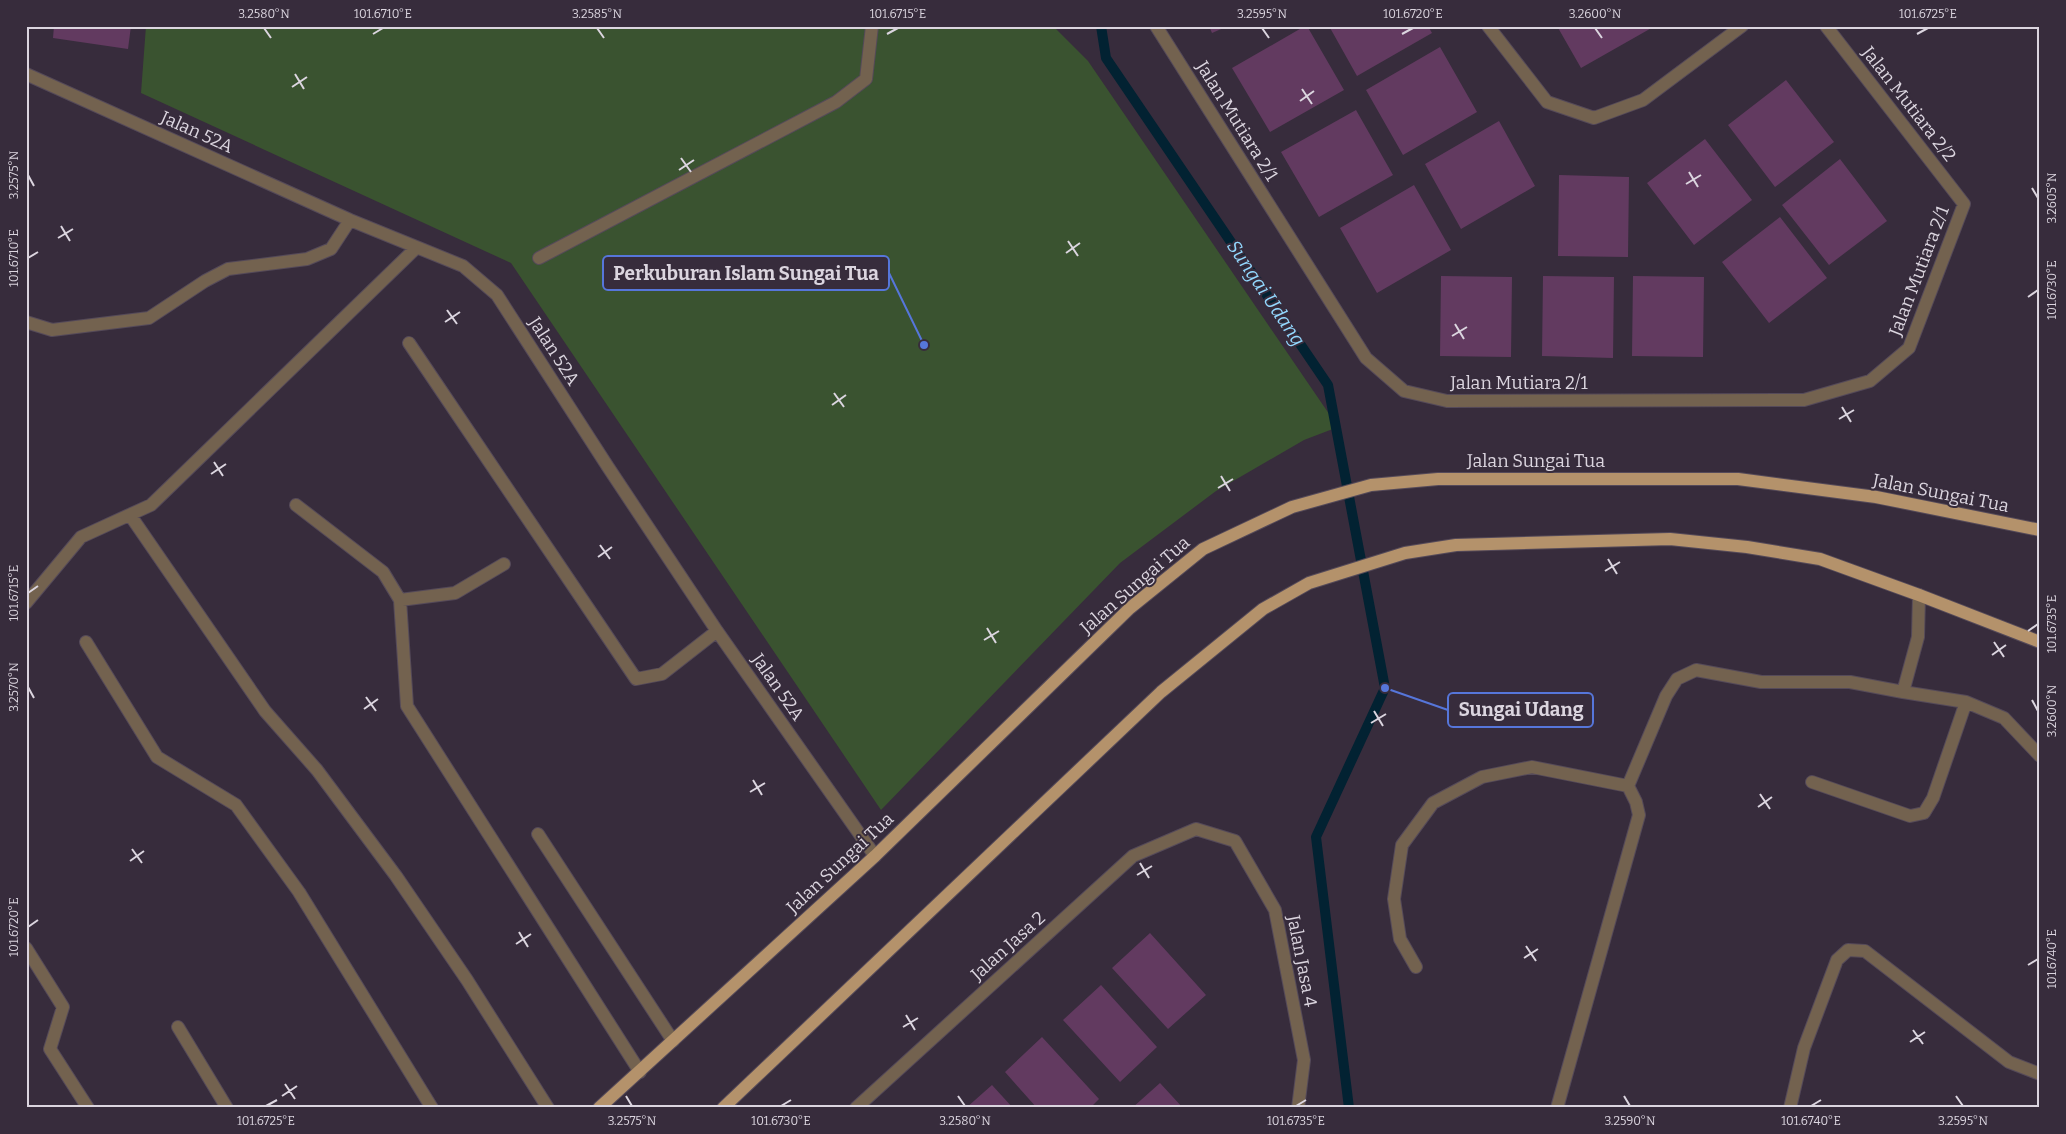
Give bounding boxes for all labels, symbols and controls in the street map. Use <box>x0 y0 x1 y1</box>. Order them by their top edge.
text: 3.2580°N <box>238 7 290 21</box>
text: 101.6710°E <box>354 7 412 21</box>
text: 3.2585°N <box>572 7 623 21</box>
text: 101.6715°E <box>870 7 926 21</box>
text: 3.2595°N <box>1237 7 1287 21</box>
text: 101.6720°E <box>1383 7 1443 21</box>
text: 3.2600°N <box>1569 7 1622 21</box>
text: 101.6725°E <box>1899 7 1957 21</box>
street label: Jalan Mutiara 2/2 <box>1857 41 1961 166</box>
street label: Jalan Mutiara 2/1 <box>1191 56 1283 186</box>
street label: Jalan 52A <box>156 106 237 158</box>
text: 3.2575°N <box>7 150 21 199</box>
text: 3.2605°N <box>2045 172 2059 224</box>
street label: Jalan Mutiara 2/1 <box>1884 202 1954 340</box>
text: 101.6710°E <box>7 229 21 287</box>
water label: Sungai Udang <box>1222 236 1310 350</box>
callout: Perkuburan Islam Sungai Tua <box>603 256 889 290</box>
text: 101.6730°E <box>2045 260 2059 320</box>
text: Perkuburan Islam Sungai Tua <box>613 262 879 285</box>
street label: Jalan 52A <box>523 312 584 390</box>
street label: Jalan Mutiara 2/1 <box>1449 372 1588 394</box>
street label: Jalan Sungai Tua <box>1466 450 1605 472</box>
street label: Jalan Sungai Tua <box>1870 469 2011 517</box>
street label: Jalan Sungai Tua <box>1075 531 1194 639</box>
text: 101.6715°E <box>7 565 21 621</box>
text: 101.6735°E <box>2045 595 2059 653</box>
street label: Jalan 52A <box>746 648 809 725</box>
text: 3.2570°N <box>7 662 21 712</box>
text: 3.2600°N <box>2045 684 2059 737</box>
callout: Sungai Udang <box>1448 693 1593 727</box>
text: Sungai Udang <box>1458 698 1584 721</box>
street label: Jalan Sungai Tua <box>781 808 898 919</box>
text: 101.6720°E <box>7 897 21 957</box>
street label: Jalan Jasa 2 <box>966 907 1050 986</box>
street label: Jalan Jasa 4 <box>1282 912 1322 1009</box>
text: 101.6740°E <box>2045 929 2059 989</box>
text: 101.6725°E <box>237 1114 295 1128</box>
text: 3.2575°N <box>608 1114 657 1128</box>
text: 101.6730°E <box>751 1114 811 1128</box>
text: 3.2580°N <box>939 1114 991 1128</box>
text: 101.6735°E <box>1267 1114 1325 1128</box>
text: 3.2590°N <box>1604 1114 1656 1128</box>
text: 101.6740°E <box>1781 1114 1841 1128</box>
text: 3.2595°N <box>1938 1114 1988 1128</box>

